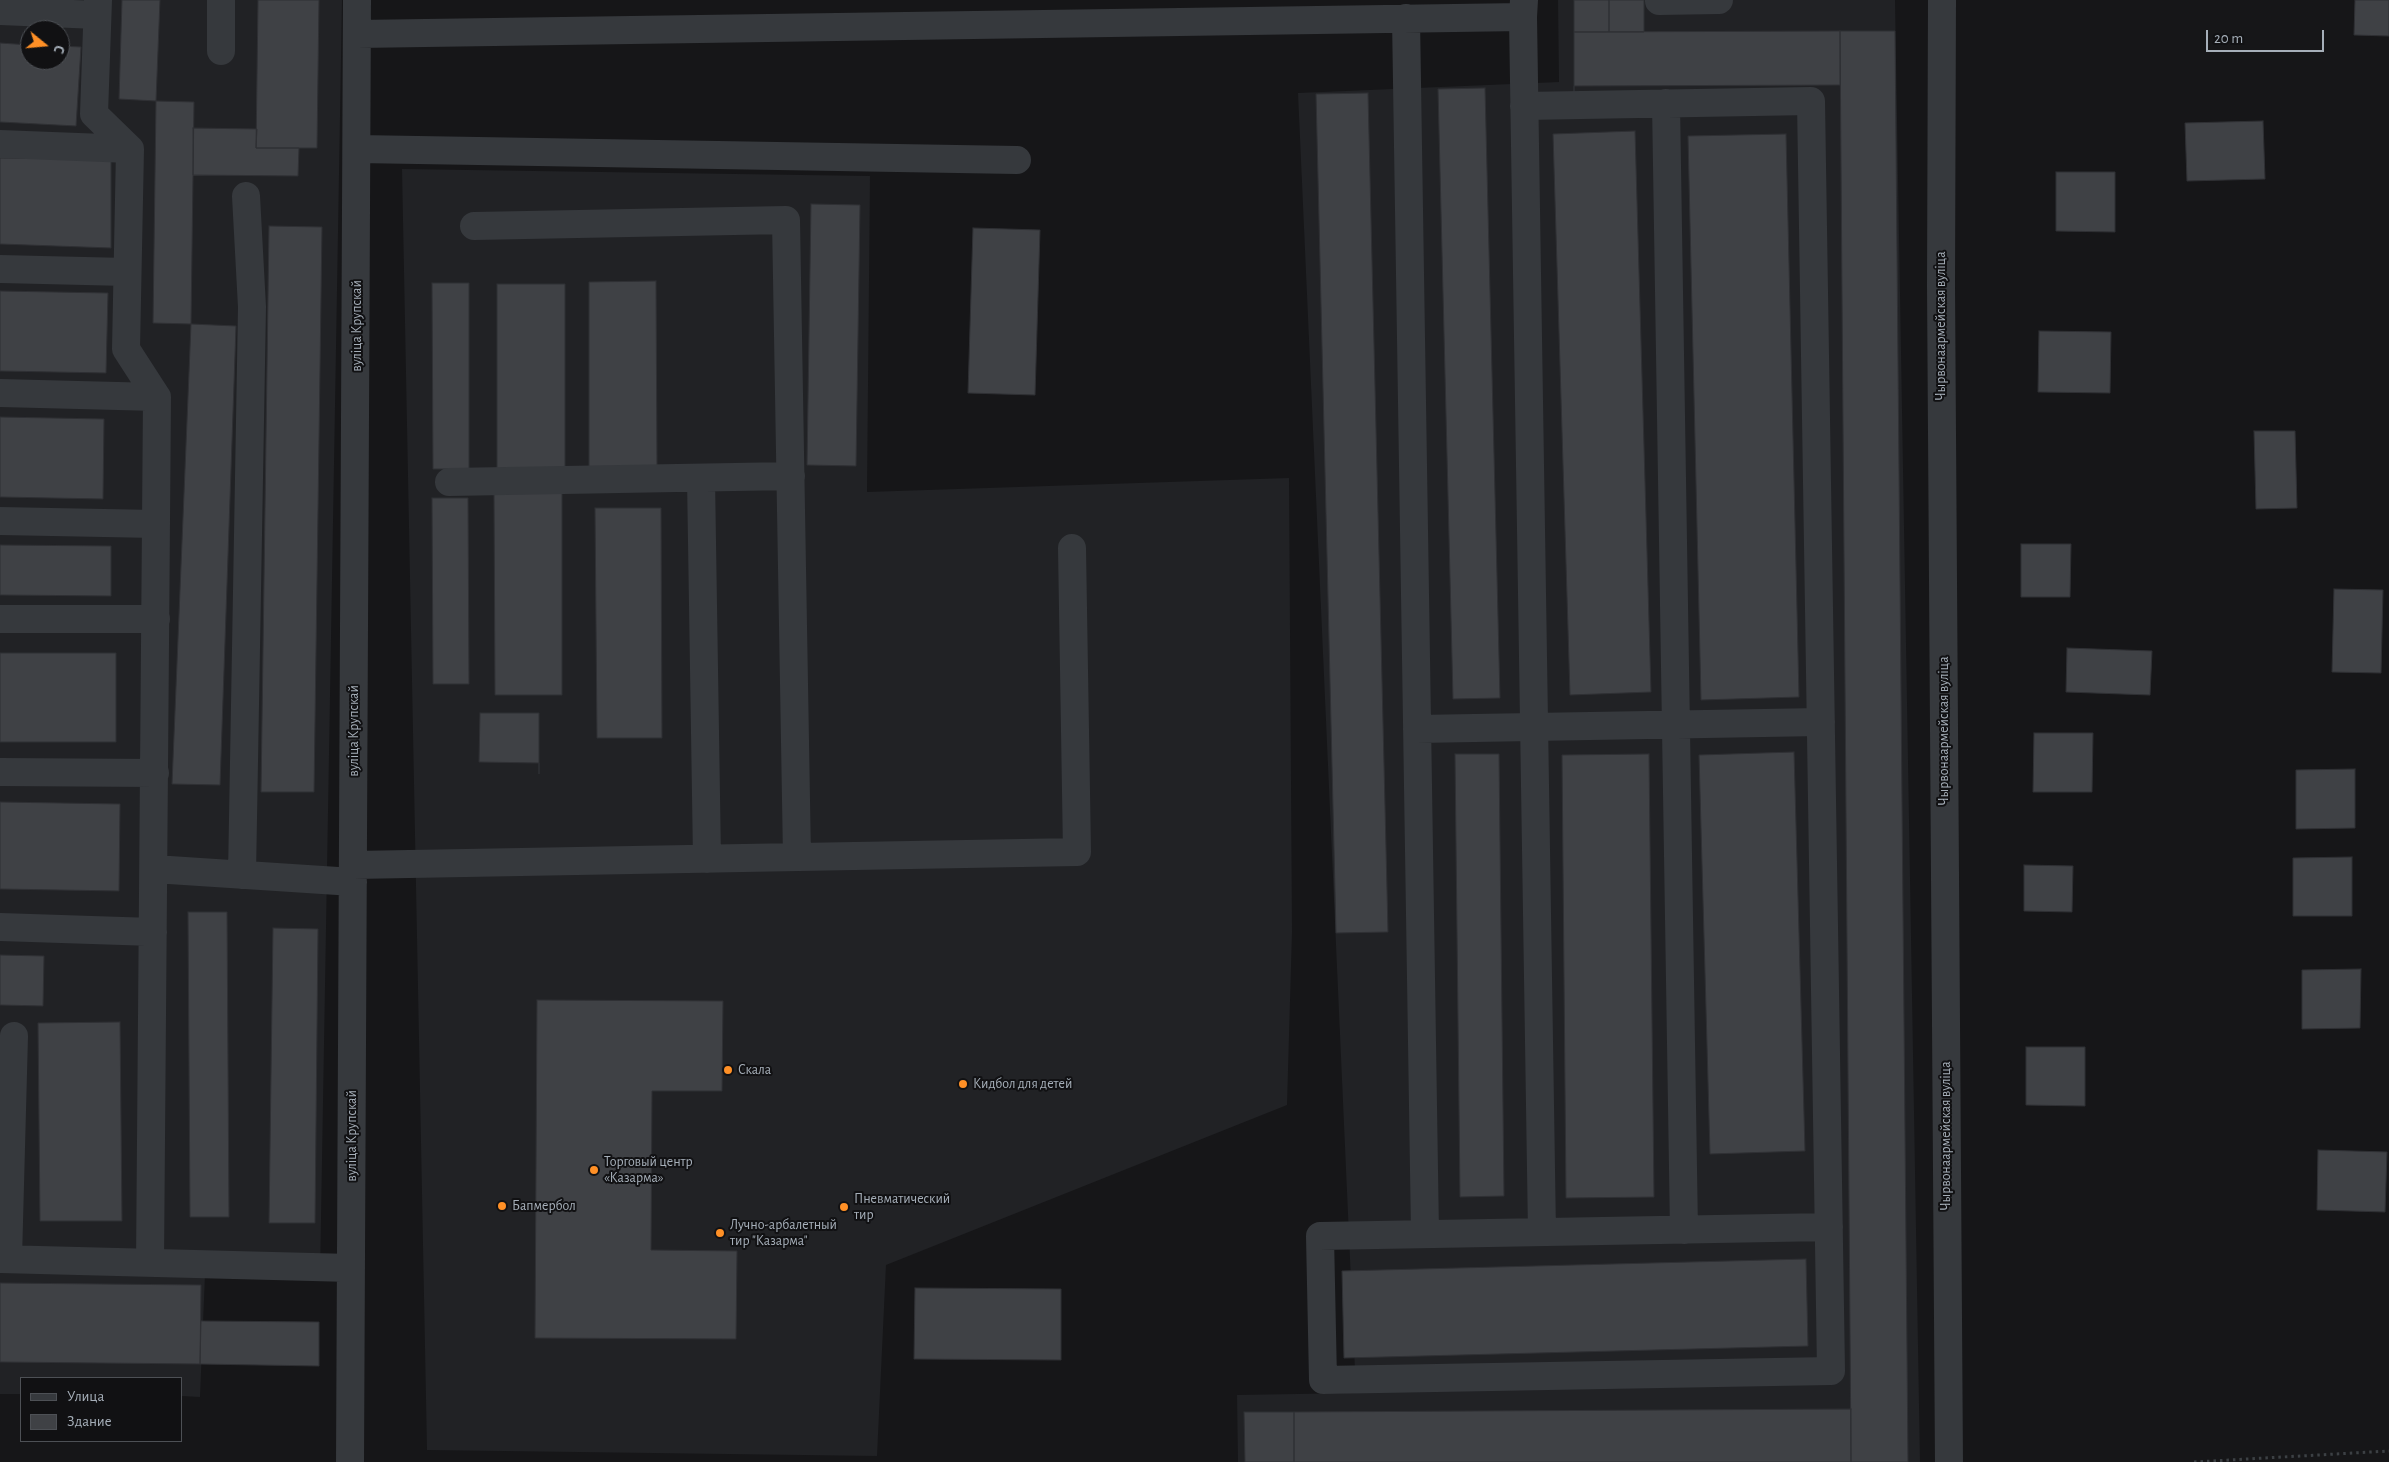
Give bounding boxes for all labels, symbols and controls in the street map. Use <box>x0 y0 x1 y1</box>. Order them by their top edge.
north arrow <box>20 20 70 70</box>
scale bar <box>2209 20 2326 52</box>
text: 20 m <box>2214 31 2243 46</box>
text: С <box>51 43 66 55</box>
street label: Чырвонаармейская вуліца <box>1933 251 1949 401</box>
street label: вуліца Крупскай <box>349 280 365 372</box>
street label: Чырвонаармейская вуліца <box>1936 656 1952 806</box>
street label: вуліца Крупскай <box>346 685 362 777</box>
street label: Чырвонаармейская вуліца <box>1938 1061 1954 1211</box>
place label: Скала <box>738 1062 771 1078</box>
marker: Скала <box>722 1064 734 1076</box>
place label: Кидбол для детей <box>973 1076 1072 1092</box>
marker: Кидбол для детей <box>957 1078 969 1090</box>
street label: вуліца Крупскай <box>344 1090 360 1182</box>
place label: Торговый центр «Казарма» <box>604 1154 693 1186</box>
marker: Торговый центр «Казарма» <box>588 1164 600 1176</box>
place label: Пневматический тир <box>854 1191 950 1224</box>
place label: Бапмербол <box>512 1198 576 1214</box>
marker: Бапмербол <box>496 1200 508 1212</box>
marker: Пневматический тир <box>838 1201 850 1213</box>
place label: Лучно-арбалетный тир "Казарма" <box>730 1217 837 1250</box>
marker: Лучно-арбалетный тир "Казарма" <box>714 1227 726 1239</box>
legend <box>20 1377 182 1442</box>
text: Улица <box>67 1389 104 1404</box>
text: Здание <box>67 1414 112 1429</box>

